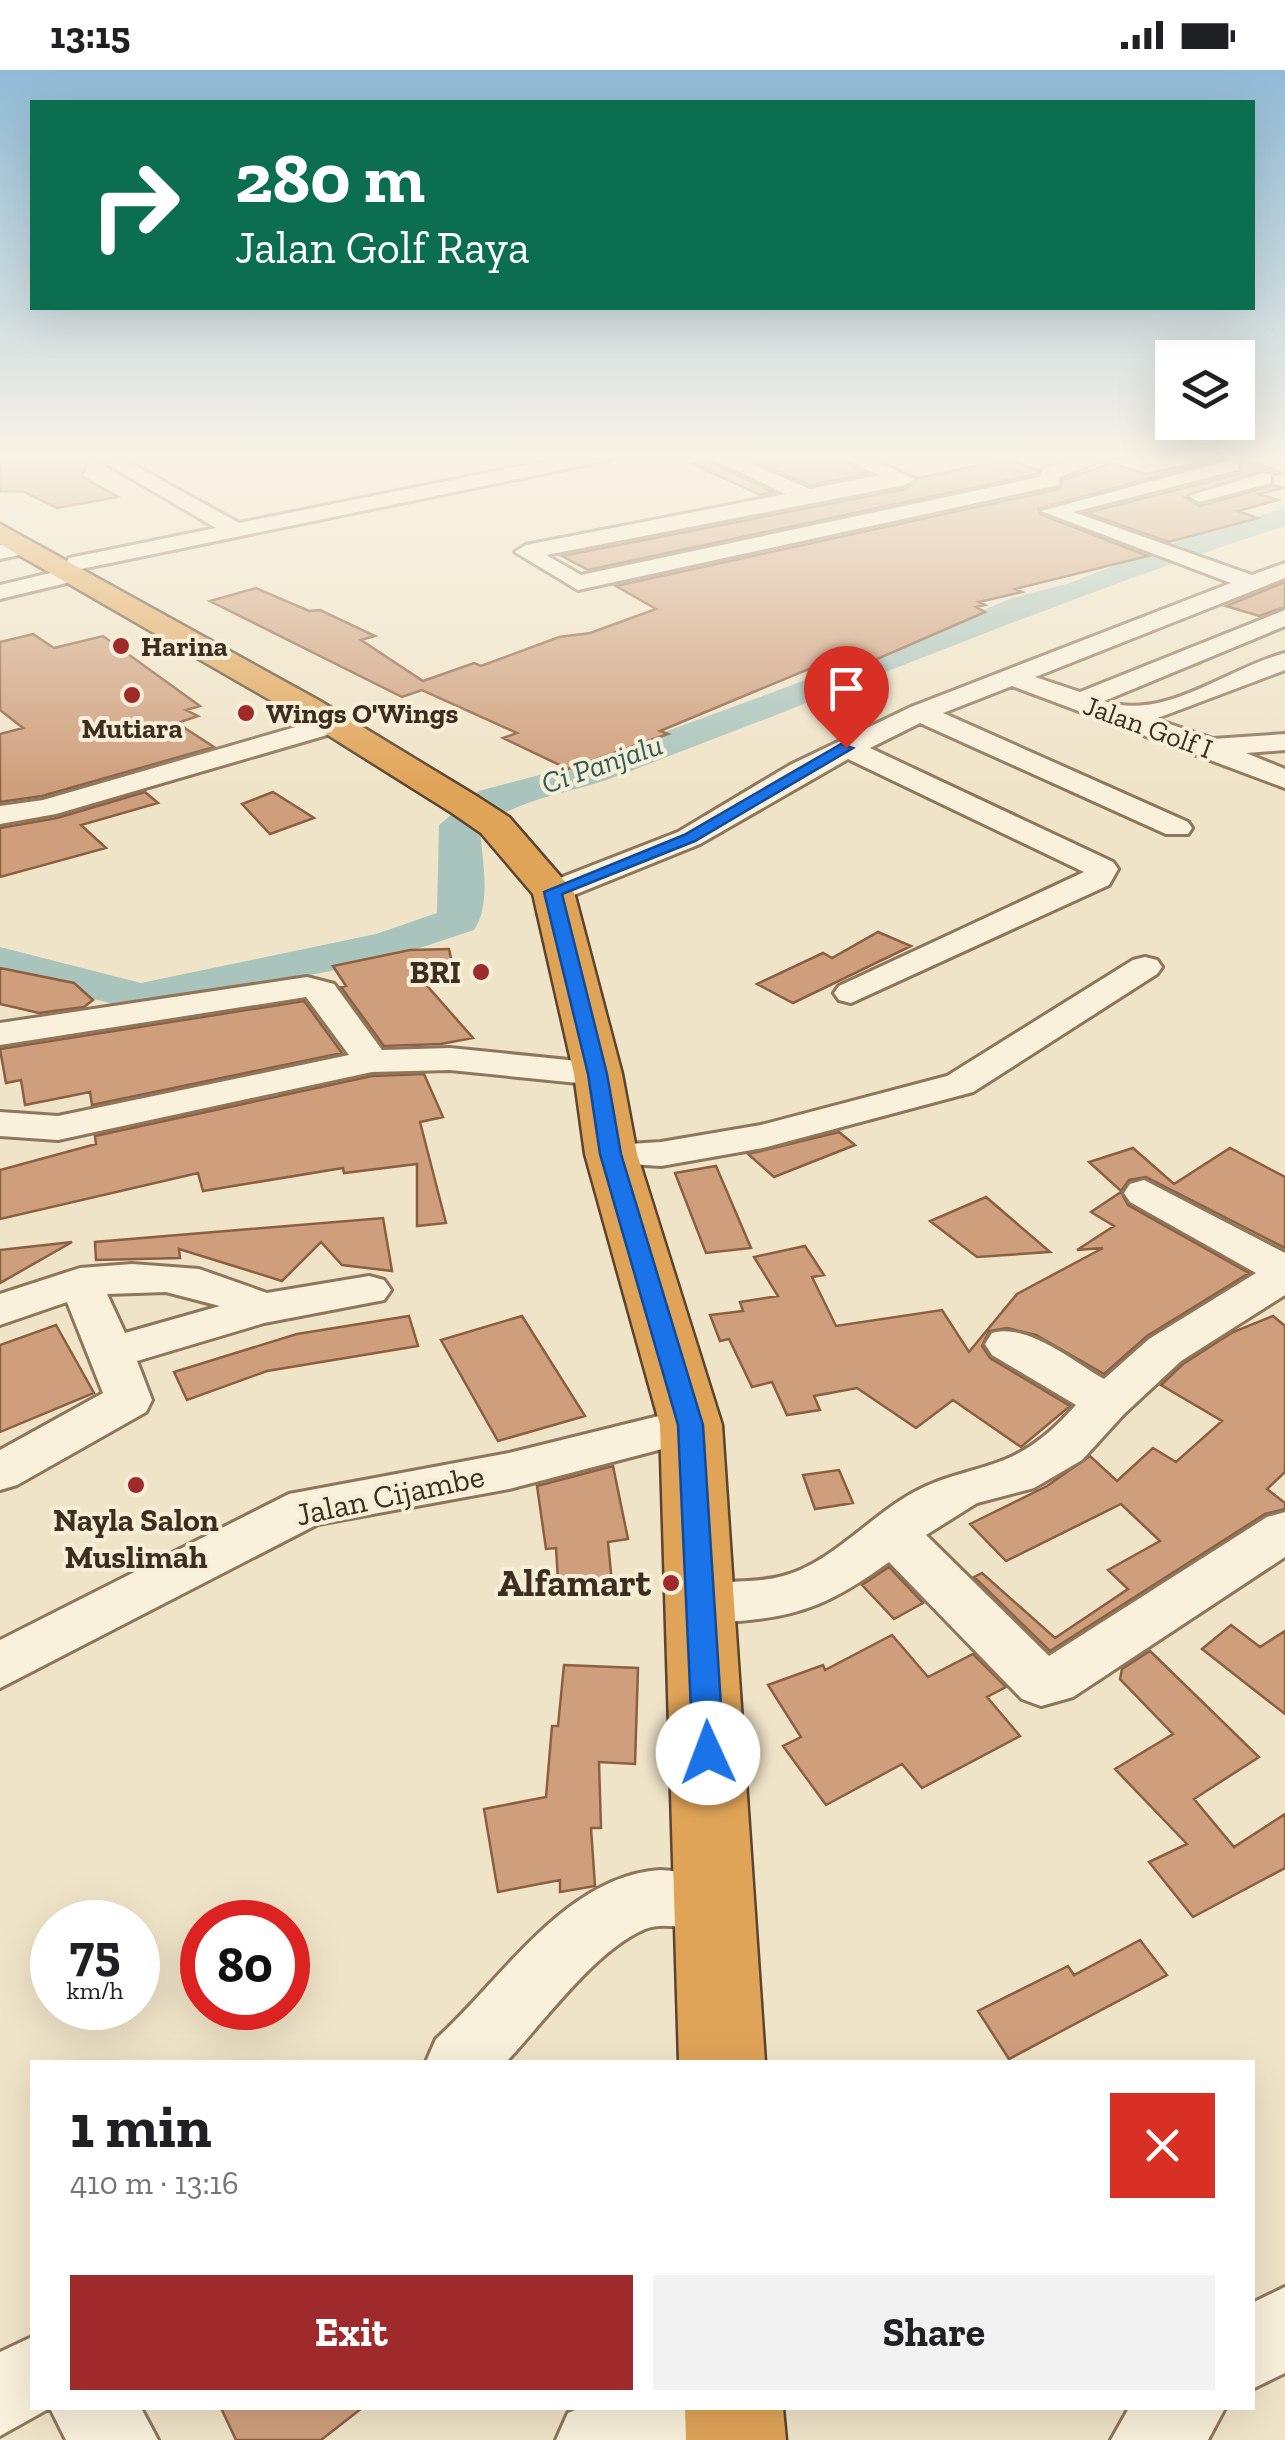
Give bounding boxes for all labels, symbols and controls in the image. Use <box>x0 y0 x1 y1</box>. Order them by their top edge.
text: 13:15 <box>50 12 130 58</box>
text: 280 m <box>235 136 425 220</box>
icon: right <box>70 140 200 270</box>
text: Jalan Golf Raya <box>235 221 530 275</box>
map controls <box>1155 340 1255 440</box>
button: layers <box>1155 340 1255 440</box>
place label: Harina <box>141 630 228 663</box>
marker: Harina <box>110 635 132 657</box>
pin <box>804 646 889 749</box>
icon: arrive <box>819 661 874 716</box>
marker: Mutiara <box>121 684 143 706</box>
street label: Jalan Golf I <box>1079 689 1217 765</box>
place label: Wings O'Wings <box>266 697 459 730</box>
marker: Wings O'Wings <box>235 702 257 724</box>
place label: Mutiara <box>81 712 183 745</box>
water label: Ci Panjalu <box>537 727 667 801</box>
place label: BRI <box>409 953 461 991</box>
marker: BRI <box>470 961 492 983</box>
street label: Jalan Cijambe <box>292 1456 488 1534</box>
marker: Nayla Salon Muslimah <box>125 1474 147 1496</box>
place label: Nayla Salon Muslimah <box>53 1501 219 1576</box>
place label: Alfamart <box>497 1560 652 1606</box>
marker: Alfamart <box>660 1572 682 1594</box>
position arrow <box>656 1701 760 1805</box>
speed limit sign: 80 <box>180 1900 310 2030</box>
text: 75 <box>70 1923 120 1983</box>
text: km/h <box>66 1975 124 2005</box>
text: 1 min <box>70 2090 212 2162</box>
button: close <box>1110 2093 1215 2198</box>
text: 410 m · 13:16 <box>70 2164 239 2202</box>
button: Exit <box>70 2275 633 2390</box>
button: Share <box>653 2275 1215 2390</box>

